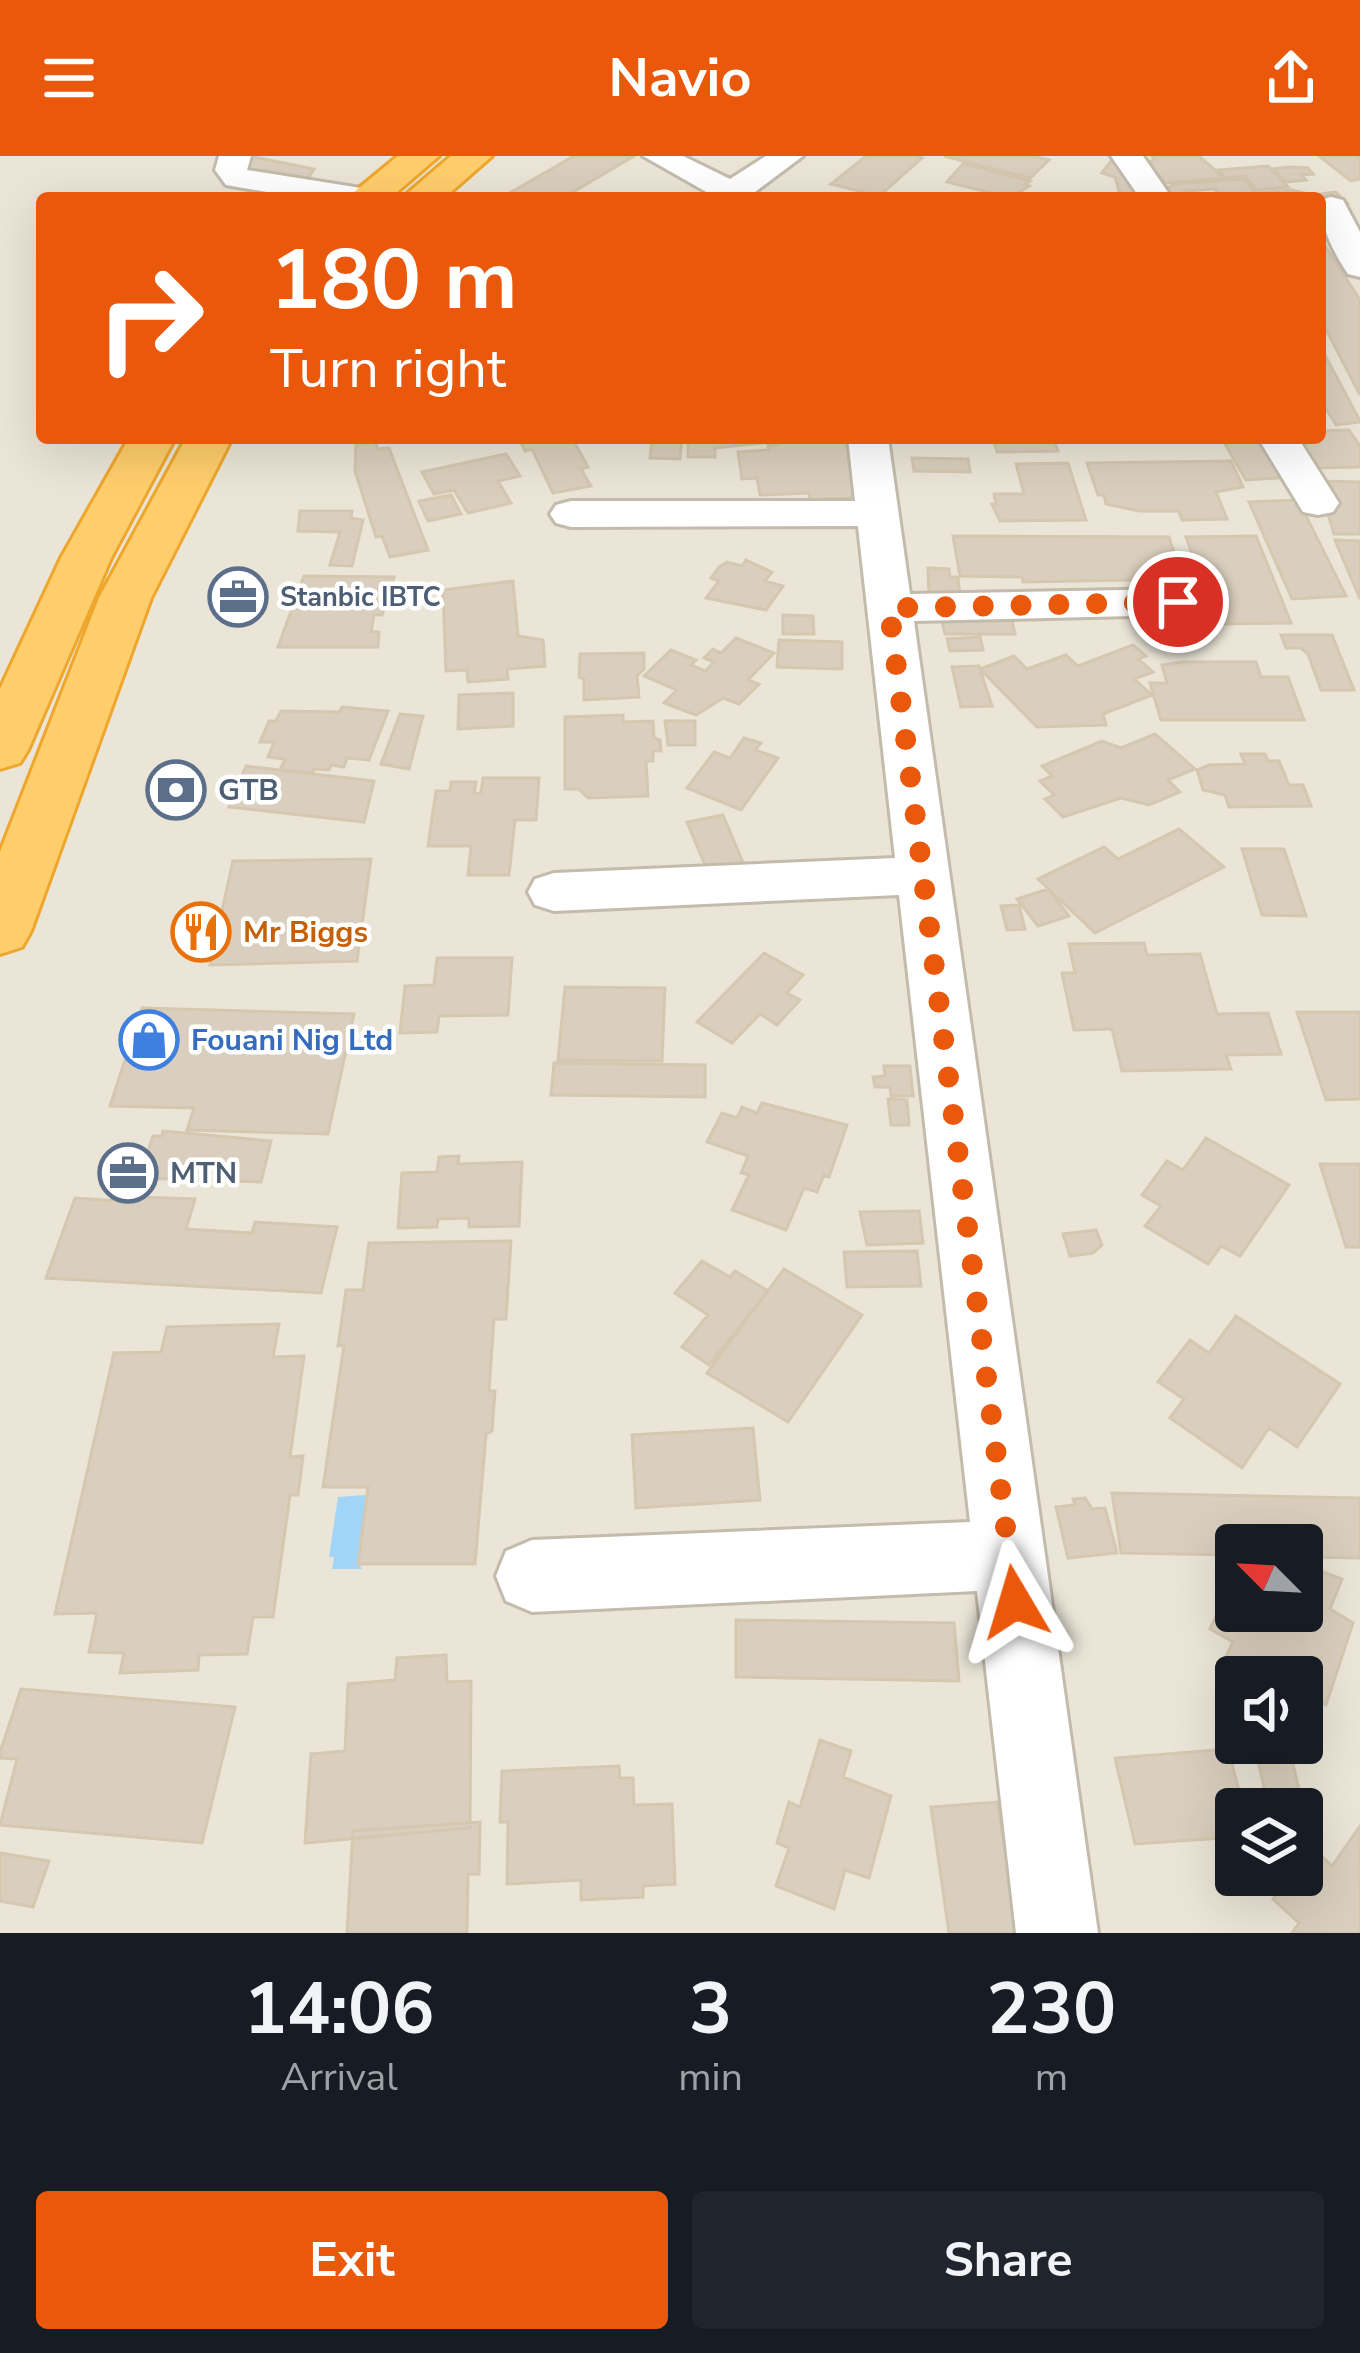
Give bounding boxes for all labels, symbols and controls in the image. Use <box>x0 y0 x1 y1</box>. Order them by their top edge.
text: Navio <box>609 41 752 115</box>
icon: menu <box>36 45 102 111</box>
icon: share <box>1258 45 1324 111</box>
text: 180 m <box>270 223 518 338</box>
icon: right <box>72 240 228 396</box>
text: Turn right <box>270 332 506 406</box>
pin <box>1127 551 1229 653</box>
office icon: Stanbic IBTC <box>207 566 269 628</box>
icon: arrive <box>1145 569 1211 635</box>
place label: Stanbic IBTC <box>280 579 441 616</box>
bank icon: GTB <box>145 759 207 821</box>
place label: GTB <box>218 770 279 811</box>
restaurant icon: Mr Biggs <box>170 901 232 963</box>
place label: Mr Biggs <box>243 912 368 953</box>
shop icon: Fouani Nig Ltd <box>118 1009 180 1071</box>
place label: Fouani Nig Ltd <box>191 1020 393 1061</box>
office icon: MTN <box>97 1142 159 1204</box>
place label: MTN <box>170 1153 237 1194</box>
north arrow <box>1215 1524 1323 1632</box>
map controls <box>1215 1524 1323 1896</box>
position arrow <box>952 1539 1078 1665</box>
button: sound <box>1215 1656 1323 1764</box>
button: layers <box>1215 1788 1323 1896</box>
text: 14:06 <box>244 1960 434 2058</box>
text: 3 <box>689 1960 732 2058</box>
text: 230 <box>987 1960 1116 2058</box>
text: Arrival <box>280 2051 398 2104</box>
text: min <box>678 2051 743 2104</box>
text: m <box>1035 2051 1068 2104</box>
button: Exit <box>36 2191 668 2329</box>
button: Share <box>692 2191 1324 2329</box>

